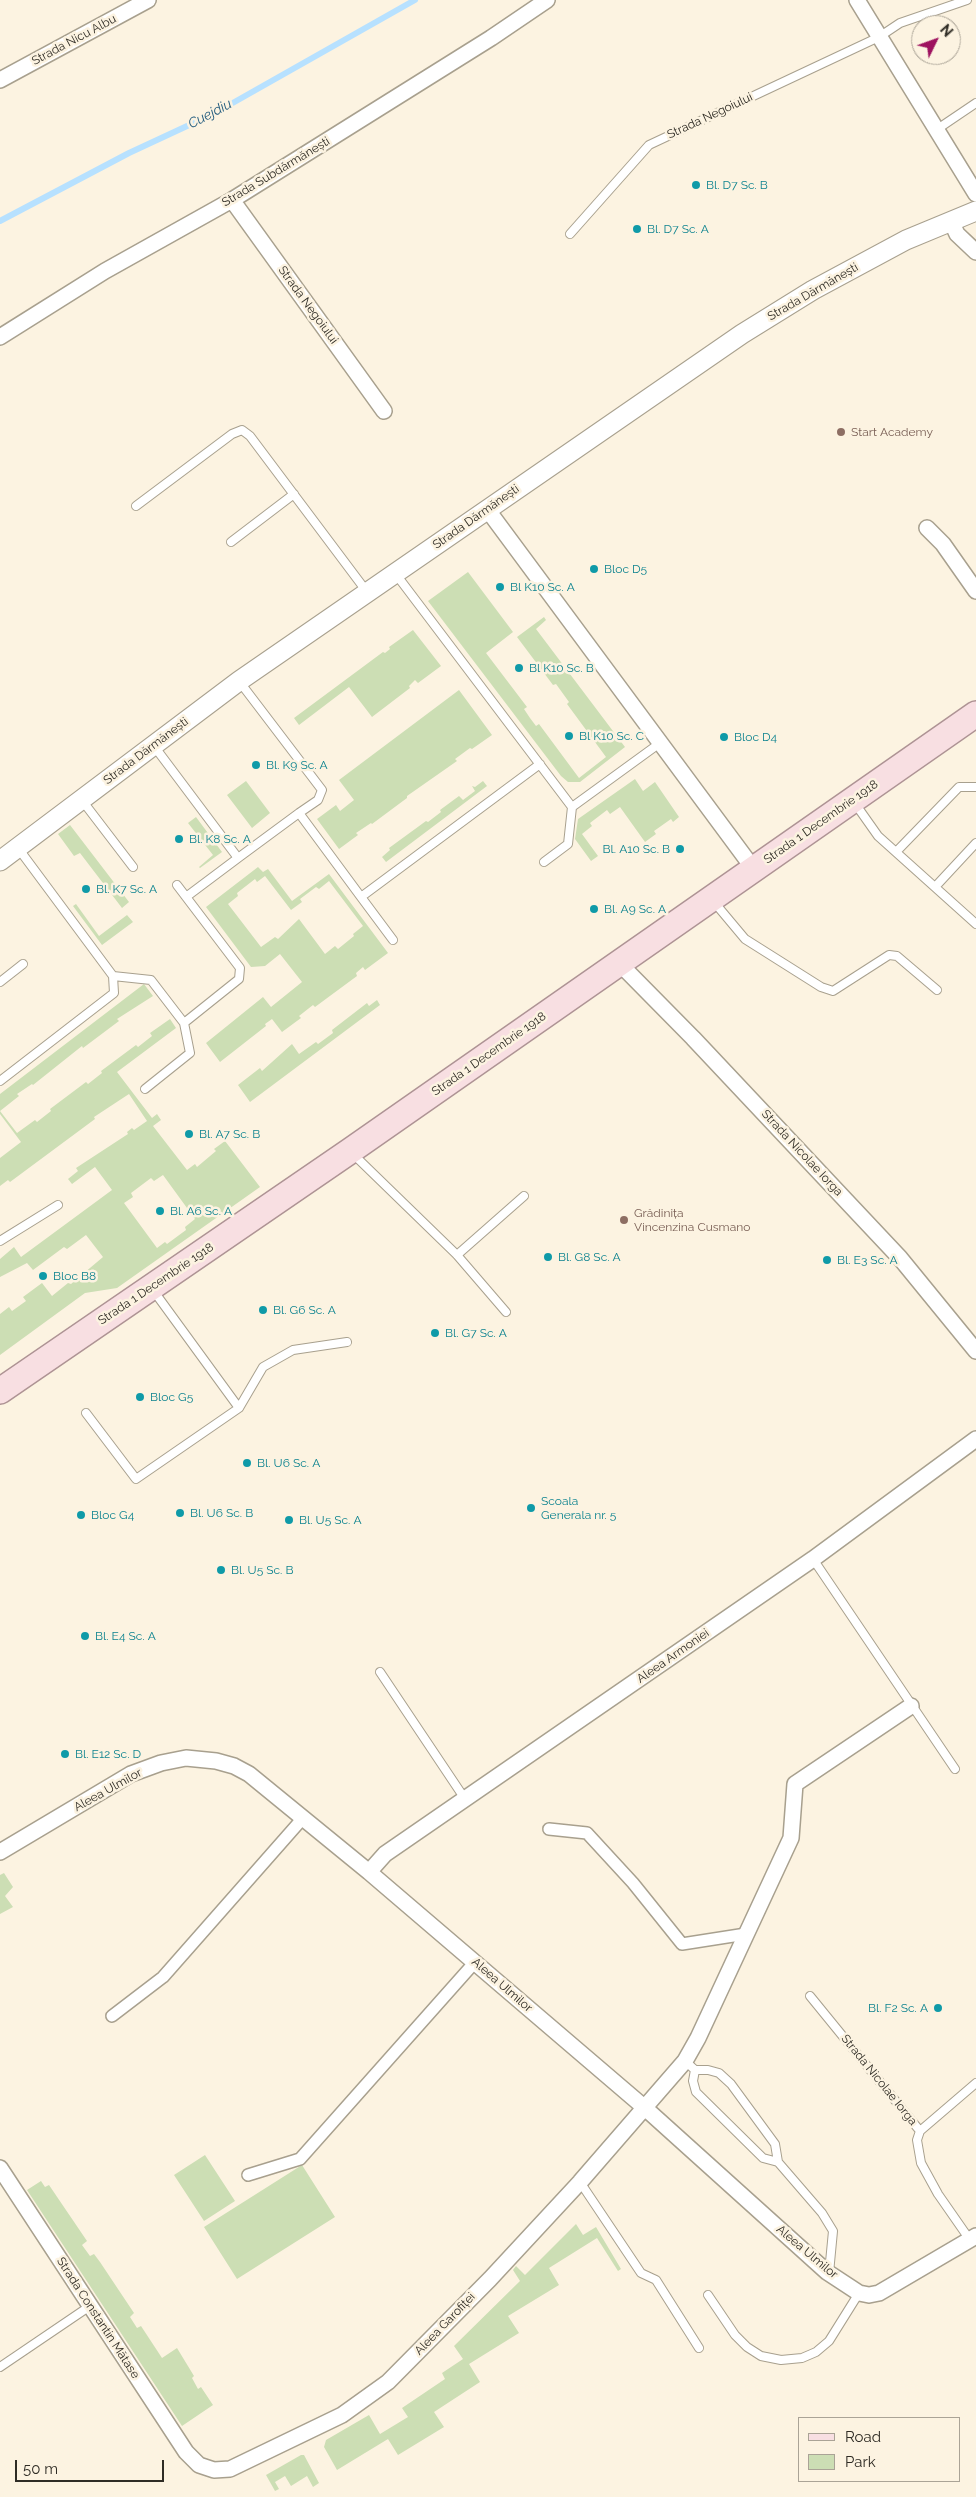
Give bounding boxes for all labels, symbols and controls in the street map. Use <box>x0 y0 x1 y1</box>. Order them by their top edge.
street label: Strada Nicu Albu <box>29 12 119 68</box>
north arrow <box>911 15 961 65</box>
text: N <box>937 21 956 40</box>
street label: Strada Negoiului <box>665 90 755 142</box>
water label: Cuejdiu <box>185 96 235 132</box>
street label: Strada Subdărmănești <box>220 134 332 210</box>
place label: Bl. D7 Sc. B <box>706 178 768 192</box>
marker: Bl. D7 Sc. B <box>690 179 702 191</box>
place label: Bl. D7 Sc. A <box>647 222 709 236</box>
marker: Bl. D7 Sc. A <box>631 223 643 235</box>
street label: Strada Dărmănești <box>765 260 861 324</box>
street label: Strada Negoiului <box>275 263 341 347</box>
place label: Start Academy <box>851 425 933 439</box>
marker: Start Academy <box>835 426 847 438</box>
street label: Strada Dărmănești <box>430 482 522 552</box>
place label: Bloc D5 <box>604 562 647 576</box>
marker: Bloc D5 <box>588 563 600 575</box>
place label: Bl K10 Sc. A <box>510 580 575 594</box>
marker: Bl K10 Sc. A <box>494 581 506 593</box>
place label: Bl K10 Sc. B <box>529 661 594 675</box>
marker: Bl K10 Sc. B <box>513 662 525 674</box>
street label: Strada Dărmănești <box>101 714 191 788</box>
place label: Bl K10 Sc. C <box>579 729 644 743</box>
marker: Bl K10 Sc. C <box>563 730 575 742</box>
place label: Bloc D4 <box>734 730 777 744</box>
marker: Bloc D4 <box>718 731 730 743</box>
place label: Bl. K9 Sc. A <box>266 758 328 772</box>
marker: Bl. K9 Sc. A <box>250 759 262 771</box>
street label: Strada 1 Decembrie 1918 <box>761 777 881 867</box>
place label: Bl. K8 Sc. A <box>189 832 251 846</box>
marker: Bl. K8 Sc. A <box>173 833 185 845</box>
place label: Bl. A10 Sc. B <box>603 842 670 856</box>
marker: Bl. A10 Sc. B <box>674 843 686 855</box>
place label: Bl. K7 Sc. A <box>96 882 157 896</box>
marker: Bl. K7 Sc. A <box>80 883 92 895</box>
place label: Bl. A9 Sc. A <box>604 902 666 916</box>
marker: Bl. A9 Sc. A <box>588 903 600 915</box>
street label: Strada 1 Decembrie 1918 <box>429 1009 549 1099</box>
street label: Strada Nicolae Iorga <box>758 1107 846 1199</box>
place label: Bl. A7 Sc. B <box>199 1127 260 1141</box>
marker: Bl. A7 Sc. B <box>183 1128 195 1140</box>
place label: Bl. A6 Sc. A <box>170 1204 232 1218</box>
marker: Bl. A6 Sc. A <box>154 1205 166 1217</box>
place label: Grădinița Vincenzina Cusmano <box>634 1206 750 1234</box>
marker: Grădinița Vincenzina Cusmano <box>618 1214 630 1226</box>
street label: Strada 1 Decembrie 1918 <box>96 1240 216 1328</box>
place label: Bl. G8 Sc. A <box>558 1250 621 1264</box>
marker: Bl. G8 Sc. A <box>542 1251 554 1263</box>
place label: Bl. E3 Sc. A <box>837 1253 898 1267</box>
marker: Bl. E3 Sc. A <box>821 1254 833 1266</box>
place label: Bloc B8 <box>53 1269 96 1283</box>
marker: Bloc B8 <box>37 1270 49 1282</box>
place label: Bl. G6 Sc. A <box>273 1303 336 1317</box>
marker: Bl. G6 Sc. A <box>257 1304 269 1316</box>
place label: Bl. G7 Sc. A <box>445 1326 507 1340</box>
marker: Bl. G7 Sc. A <box>429 1327 441 1339</box>
place label: Bloc G5 <box>150 1390 193 1404</box>
marker: Bloc G5 <box>134 1391 146 1403</box>
place label: Bl. U6 Sc. A <box>257 1456 320 1470</box>
marker: Bl. U6 Sc. A <box>241 1457 253 1469</box>
place label: Scoala Generala nr. 5 <box>541 1494 616 1522</box>
marker: Scoala Generala nr. 5 <box>525 1502 537 1514</box>
place label: Bl. U6 Sc. B <box>190 1506 253 1520</box>
marker: Bl. U6 Sc. B <box>174 1507 186 1519</box>
place label: Bloc G4 <box>91 1508 134 1522</box>
marker: Bloc G4 <box>75 1509 87 1521</box>
place label: Bl. U5 Sc. A <box>299 1513 362 1527</box>
marker: Bl. U5 Sc. A <box>283 1514 295 1526</box>
place label: Bl. U5 Sc. B <box>231 1563 293 1577</box>
marker: Bl. U5 Sc. B <box>215 1564 227 1576</box>
street label: Aleea Armoniei <box>634 1626 712 1686</box>
place label: Bl. E4 Sc. A <box>95 1629 156 1643</box>
marker: Bl. E4 Sc. A <box>79 1630 91 1642</box>
place label: Bl. E12 Sc. D <box>75 1747 141 1761</box>
marker: Bl. E12 Sc. D <box>59 1748 71 1760</box>
street label: Aleea Ulmilor <box>71 1765 145 1815</box>
street label: Aleea Ulmilor <box>469 1955 535 2015</box>
place label: Bl. F2 Sc. A <box>868 2001 928 2015</box>
marker: Bl. F2 Sc. A <box>932 2002 944 2014</box>
street label: Strada Nicolae Iorga <box>838 2032 920 2128</box>
street label: Aleea Ulmilor <box>773 2222 841 2282</box>
street label: Strada Constantin Mătase <box>53 2255 143 2381</box>
street label: Aleea Garofiței <box>412 2290 478 2358</box>
legend <box>798 2417 961 2482</box>
text: Road <box>845 2428 881 2446</box>
scale bar <box>18 2450 166 2482</box>
text: Park <box>845 2453 876 2471</box>
text: 50 m <box>23 2460 58 2478</box>

